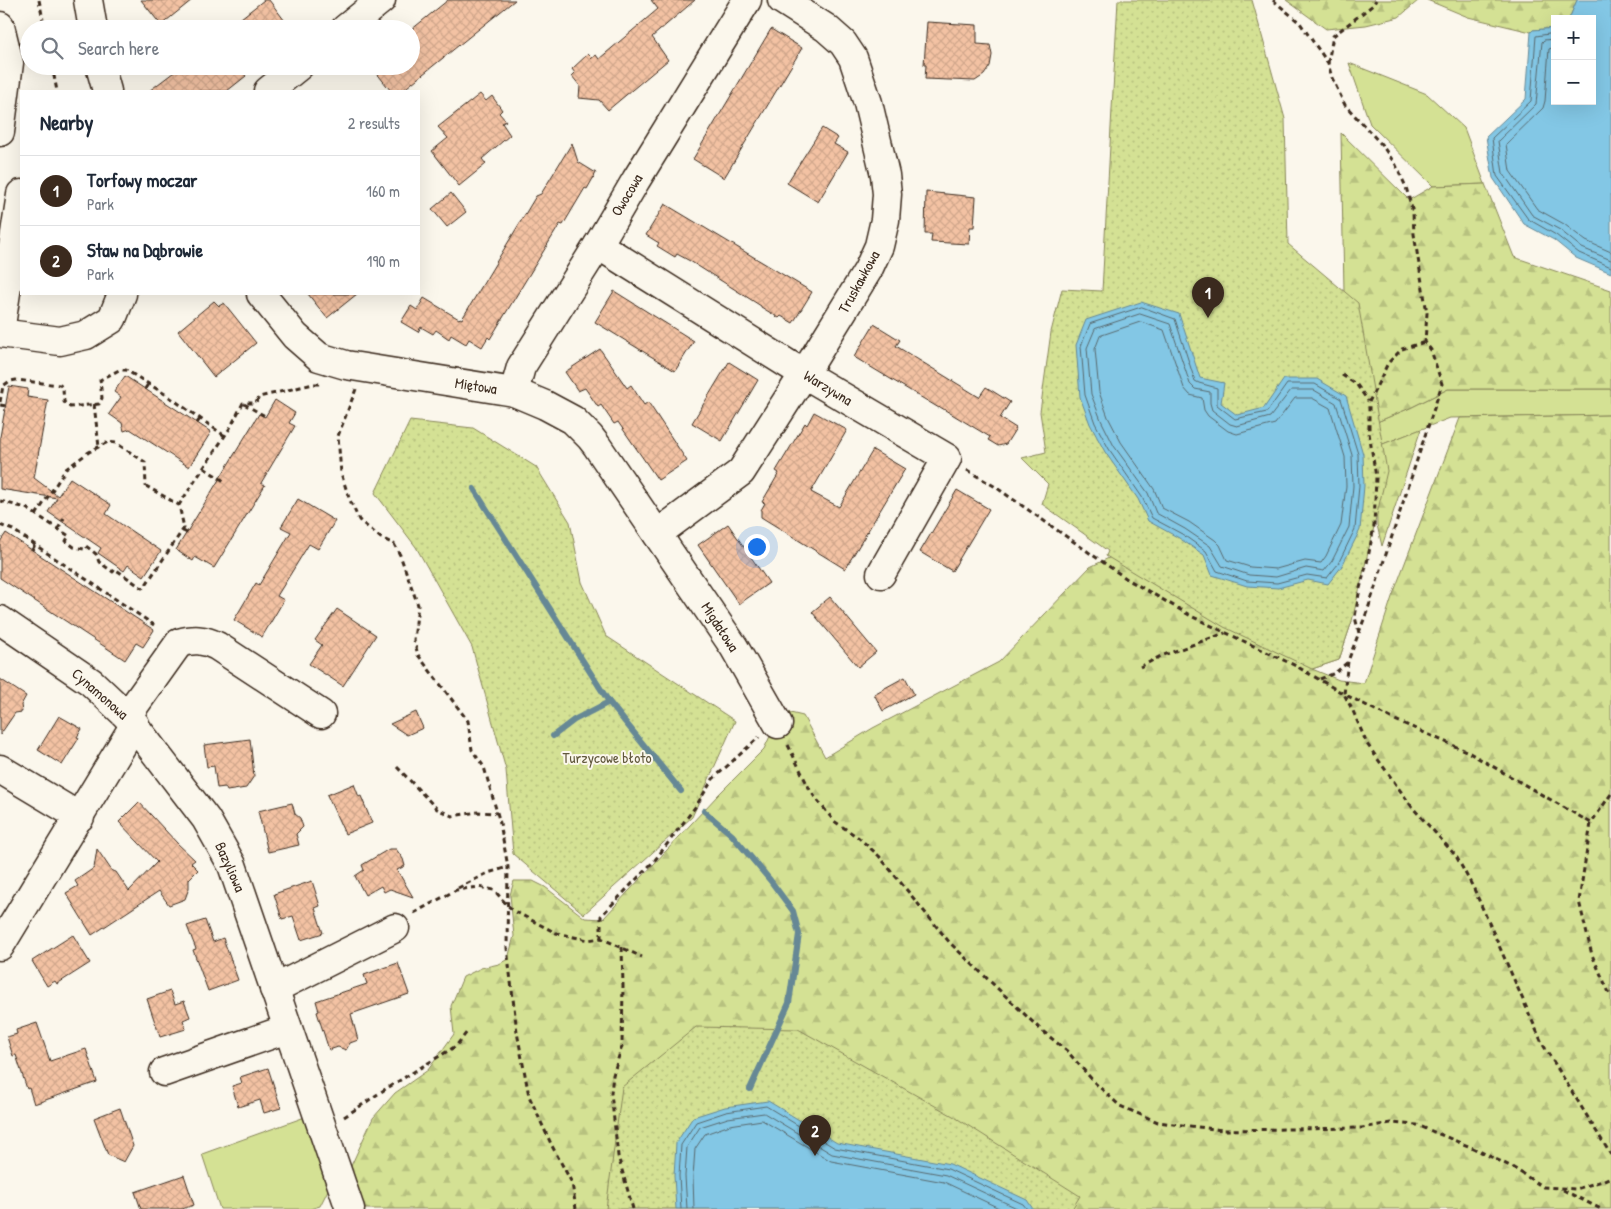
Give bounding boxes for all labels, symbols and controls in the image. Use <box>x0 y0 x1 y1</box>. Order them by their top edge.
map controls <box>1551 15 1596 105</box>
button: + <box>1551 15 1596 60</box>
search box <box>20 20 420 75</box>
icon: search <box>38 34 66 62</box>
text: Search here <box>78 35 159 61</box>
button: − <box>1551 60 1596 105</box>
text: Nearby <box>40 108 93 137</box>
text: 2 results <box>348 112 400 134</box>
text: Torfowy moczar <box>87 167 197 193</box>
street label: Owocowa <box>606 170 647 220</box>
text: 1 <box>53 180 59 202</box>
text: 160 m <box>366 180 400 202</box>
text: Park <box>87 193 114 215</box>
text: Staw na Dąbrowie <box>87 237 203 263</box>
street label: Truskawkowa <box>833 247 884 317</box>
text: 2 <box>52 250 60 272</box>
text: 190 m <box>367 250 400 272</box>
text: Park <box>87 263 114 285</box>
pin: 1 <box>1192 277 1224 318</box>
street label: Warzywna <box>800 365 857 410</box>
street label: Miętowa <box>454 372 499 399</box>
your location <box>744 534 770 560</box>
street label: Migdałowa <box>697 598 744 656</box>
street label: Cynamonowa <box>67 663 133 724</box>
park label: Turzycowe błoto <box>563 747 651 768</box>
street label: Bazyliowa <box>210 839 251 895</box>
pin: 2 <box>799 1115 831 1156</box>

